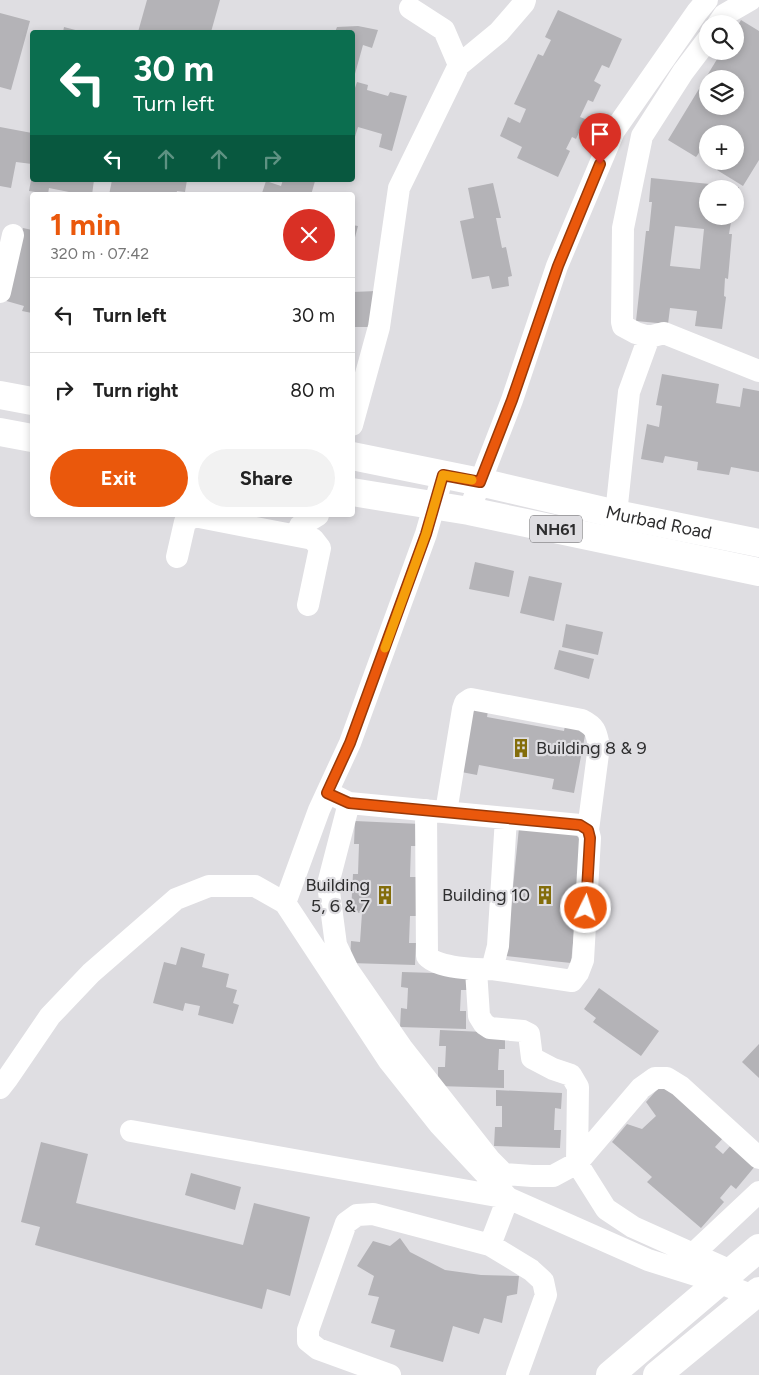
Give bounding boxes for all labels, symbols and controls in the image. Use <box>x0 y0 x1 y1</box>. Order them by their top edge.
map controls <box>699 15 744 225</box>
button: search <box>699 15 744 60</box>
text: 30 m <box>133 48 214 90</box>
icon: left <box>50 50 115 115</box>
button: layers <box>699 70 744 115</box>
text: Turn left <box>133 90 215 117</box>
pin <box>579 113 621 164</box>
icon: arrive <box>586 120 614 148</box>
button: + <box>699 125 744 170</box>
icon: left <box>99 145 127 173</box>
icon: ahead <box>152 145 180 173</box>
icon: ahead <box>205 145 233 173</box>
icon: right <box>258 145 286 173</box>
button: − <box>699 180 744 225</box>
text: 1 min <box>50 206 121 243</box>
button: close <box>283 209 335 261</box>
text: 320 m · 07:42 <box>50 244 149 263</box>
icon: left <box>50 301 78 329</box>
text: Turn left <box>93 304 167 327</box>
text: 30 m <box>292 304 335 327</box>
icon: right <box>50 376 78 404</box>
text: Turn right <box>93 379 179 402</box>
text: 80 m <box>290 379 335 402</box>
button: Exit <box>50 449 188 507</box>
button: Share <box>198 449 335 507</box>
street label: Murbad Road <box>604 501 714 544</box>
road number: NH61 <box>530 516 582 542</box>
building icon: Building 8 & 9 <box>510 737 532 759</box>
place label: Building 8 & 9 <box>536 737 647 759</box>
place label: Building 5, 6 & 7 <box>305 874 370 917</box>
position arrow <box>559 881 611 933</box>
building icon: Building 5, 6 & 7 <box>374 884 396 906</box>
place label: Building 10 <box>442 884 530 906</box>
building icon: Building 10 <box>534 884 556 906</box>

